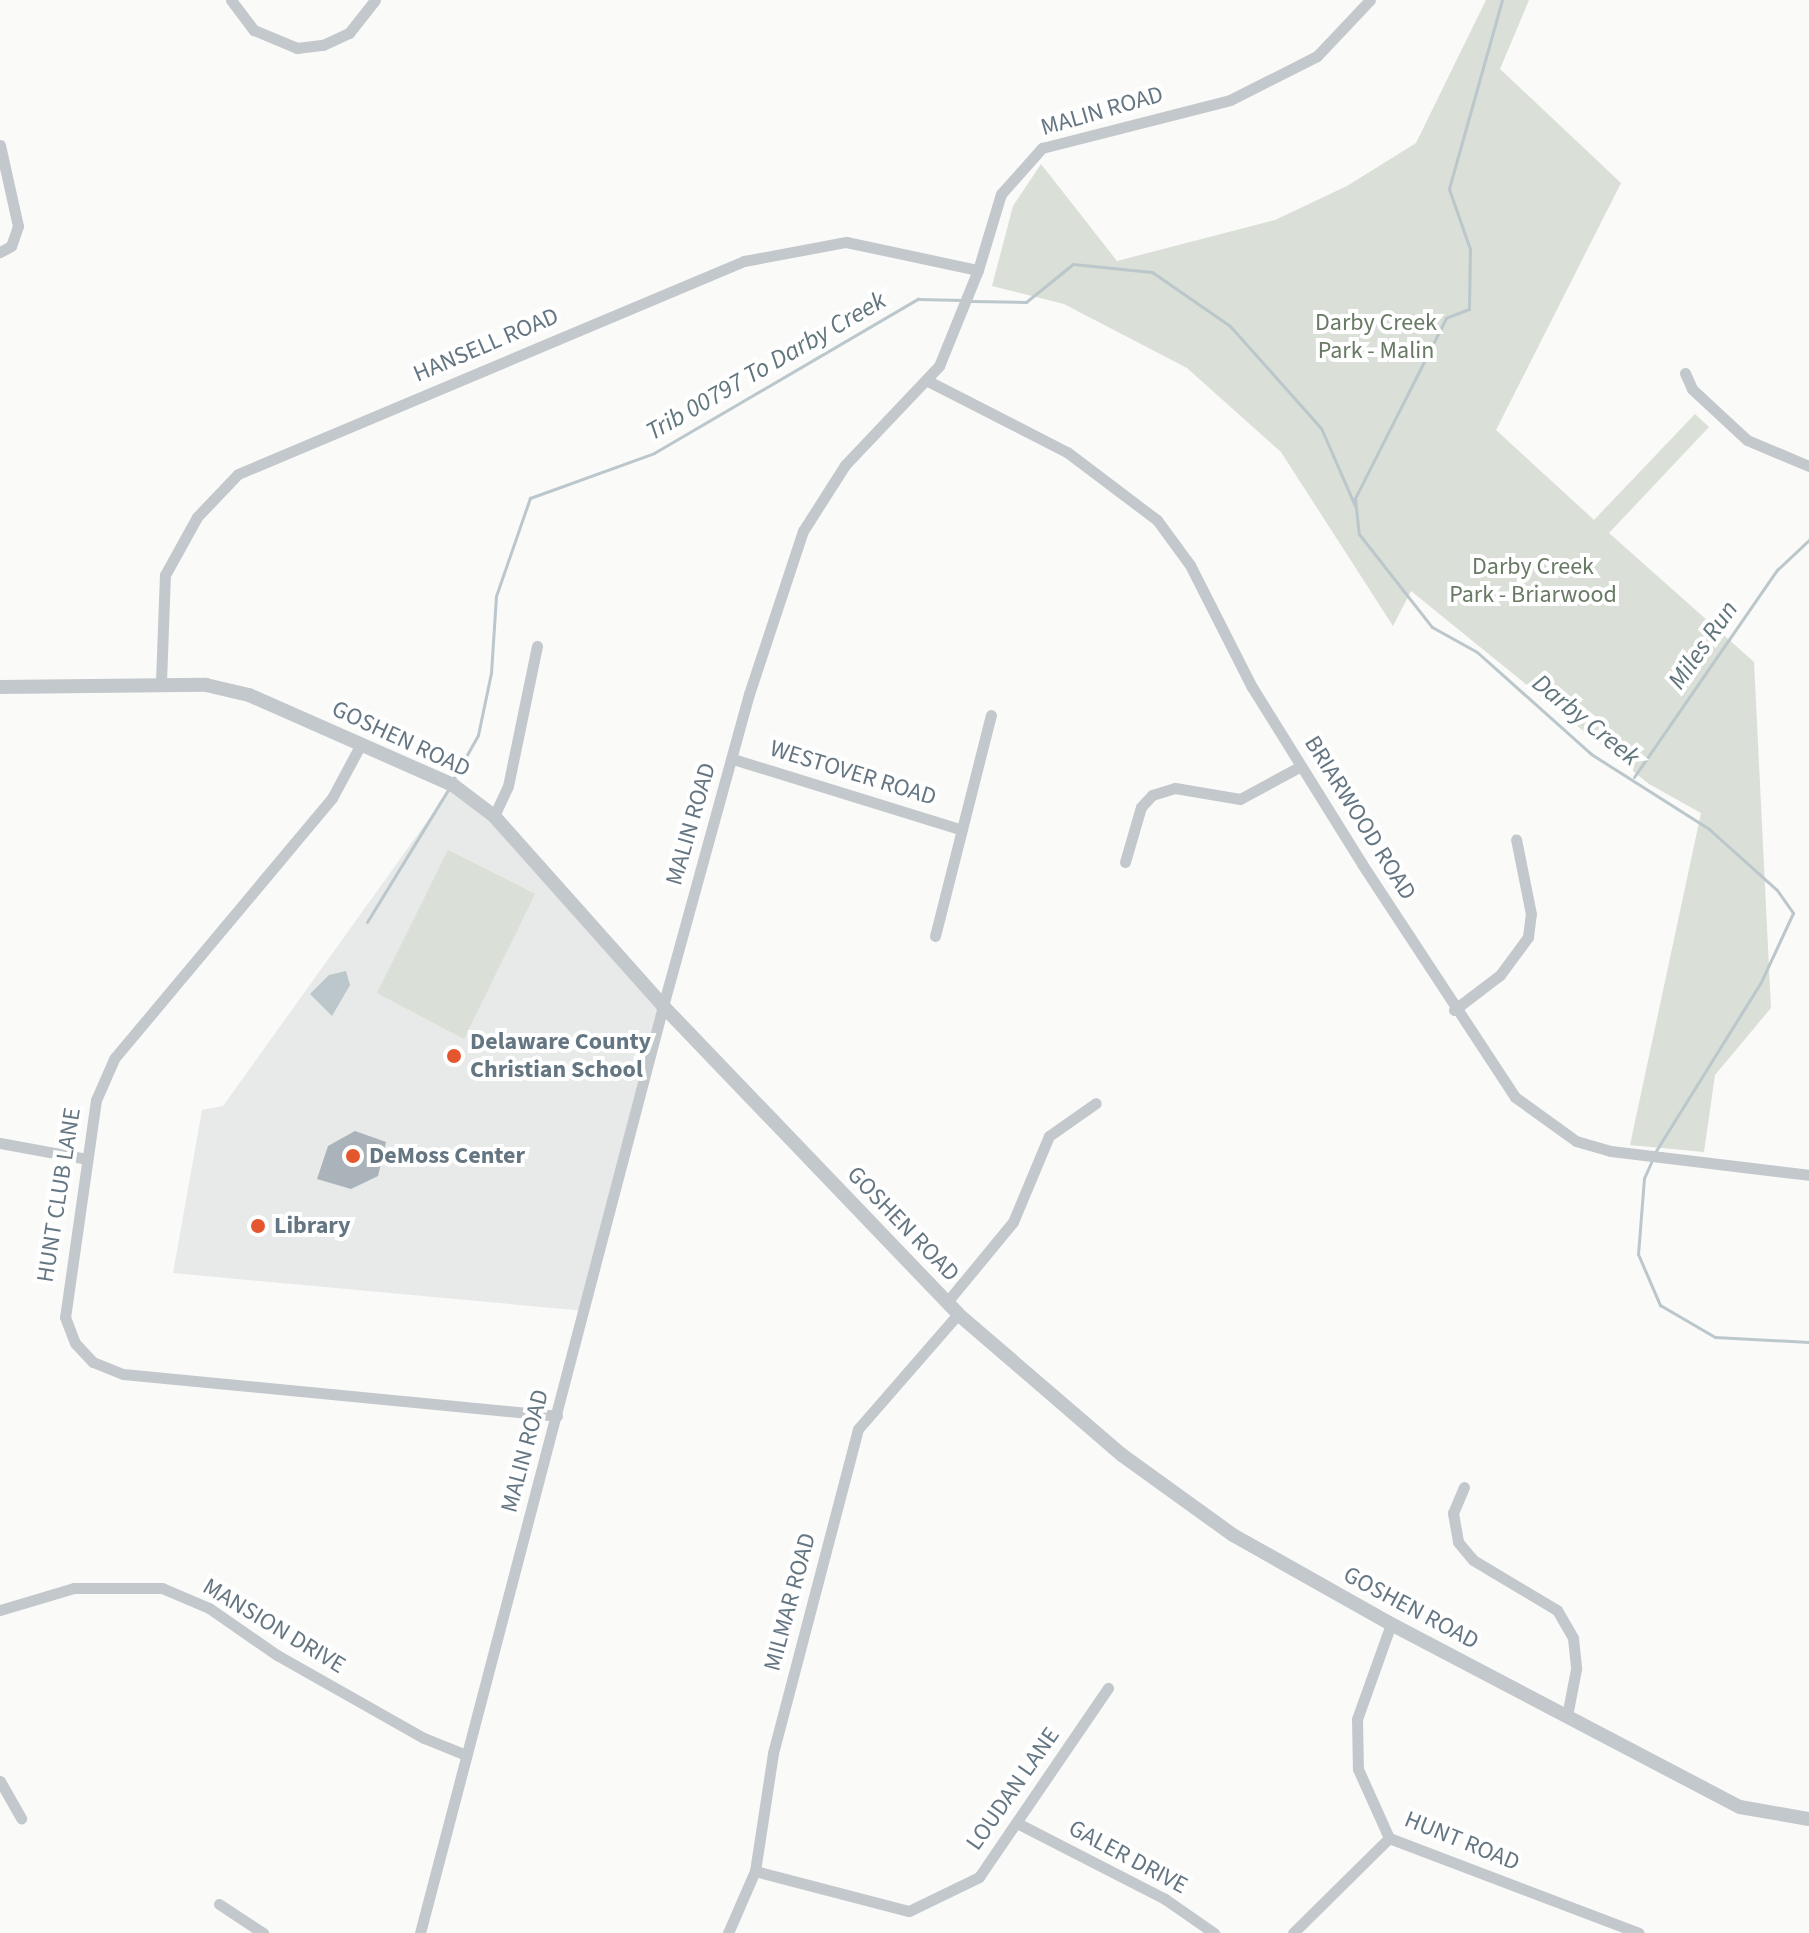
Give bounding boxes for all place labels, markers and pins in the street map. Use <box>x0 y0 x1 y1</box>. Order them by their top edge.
place label: Delaware County Christian School <box>470 1028 651 1084</box>
marker: Delaware County Christian School <box>445 1047 463 1065</box>
place label: DeMoss Center <box>369 1142 525 1170</box>
marker: DeMoss Center <box>344 1147 362 1165</box>
place label: Library <box>274 1212 351 1240</box>
marker: Library <box>249 1217 267 1235</box>

